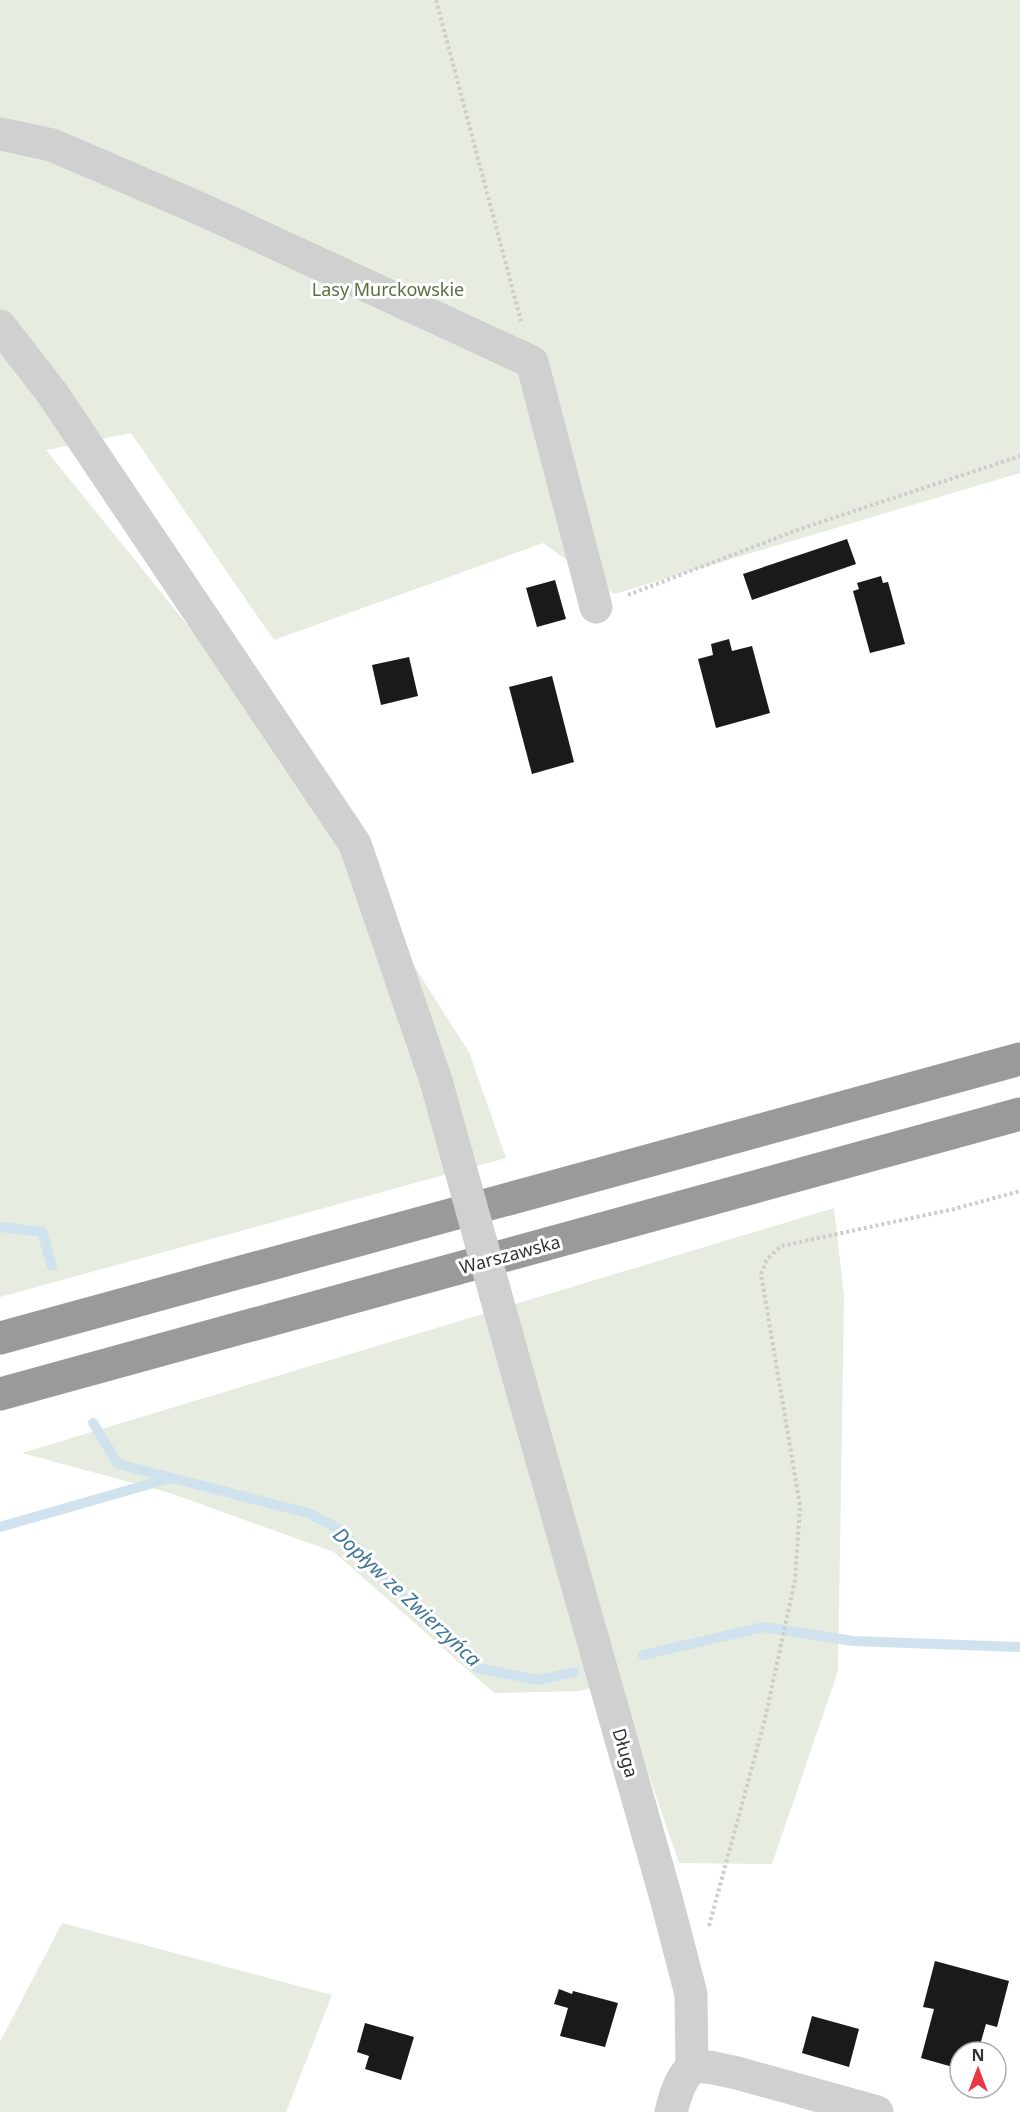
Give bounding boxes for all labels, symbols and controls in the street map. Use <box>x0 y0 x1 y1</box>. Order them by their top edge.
park label: Lasy Murckowskie <box>312 277 464 301</box>
street label: Warszawska <box>457 1229 563 1279</box>
water label: Dopływ ze Zwierzyńca <box>328 1521 487 1672</box>
street label: Długa <box>608 1725 644 1780</box>
north arrow <box>948 2040 1008 2100</box>
text: N <box>971 2044 985 2066</box>

